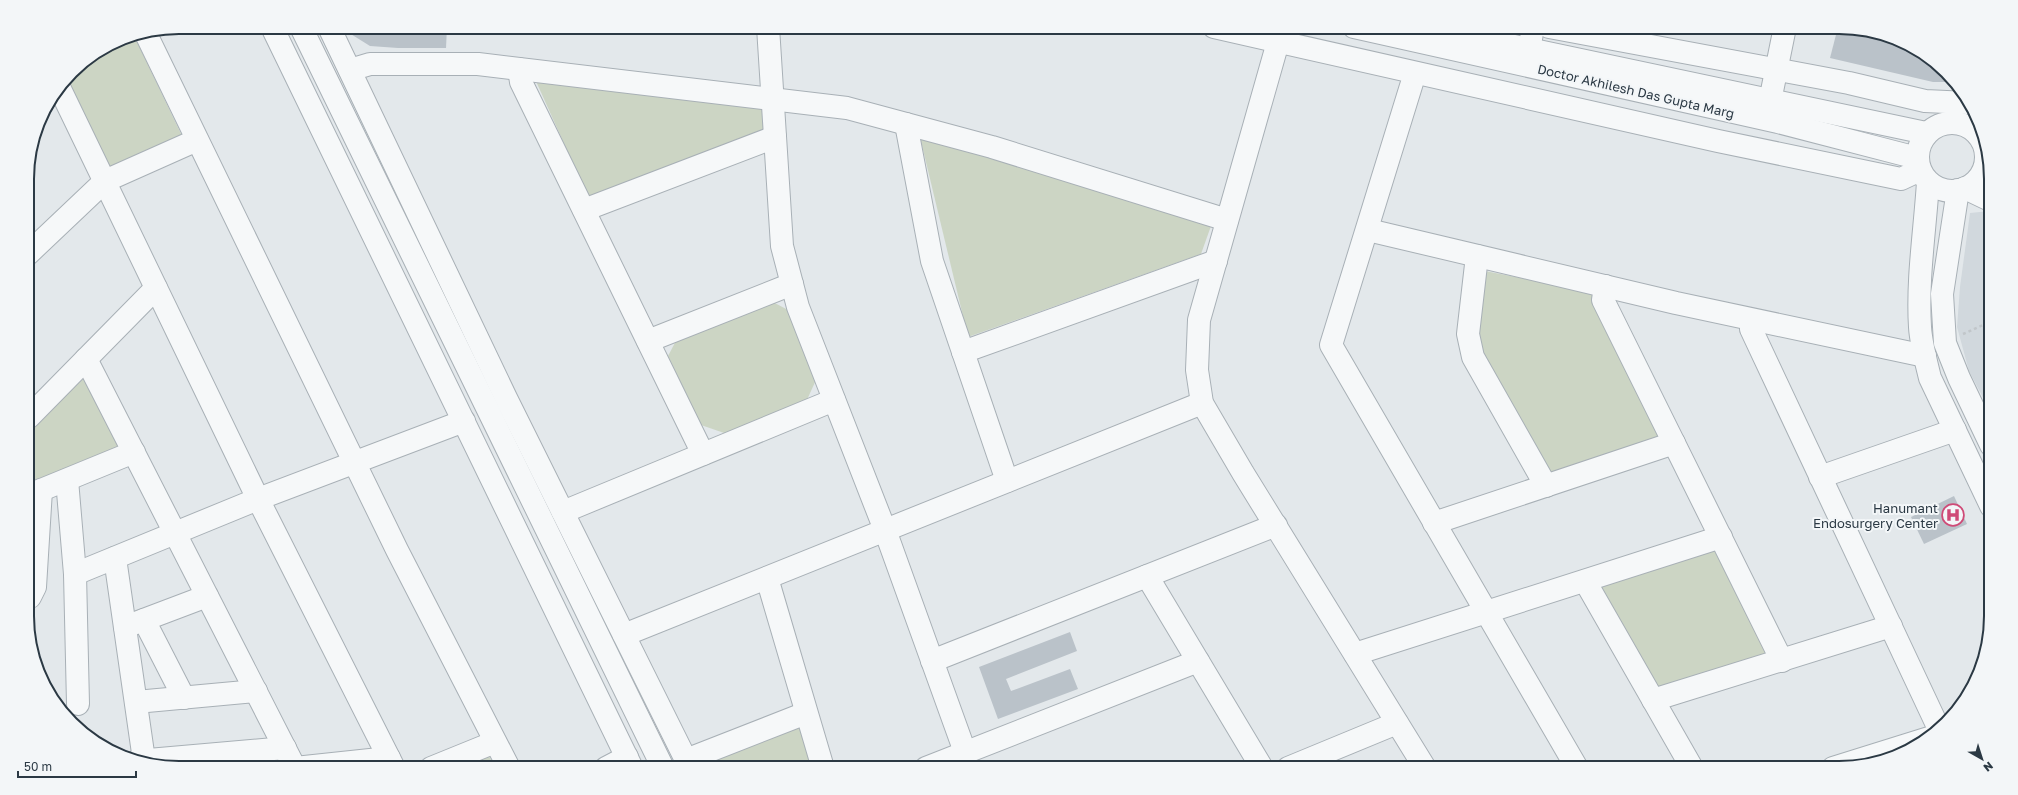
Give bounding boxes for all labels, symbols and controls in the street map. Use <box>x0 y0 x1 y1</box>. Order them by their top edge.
street label: Doctor Akhilesh Das Gupta Marg <box>1536 61 1736 121</box>
place label: Hanumant Endosurgery Center <box>1813 500 1938 531</box>
hospital icon: Hanumant Endosurgery Center <box>1940 502 1966 528</box>
north arrow <box>1962 739 2002 779</box>
scale bar <box>18 753 136 779</box>
text: 50 m <box>24 759 52 774</box>
text: N <box>1981 759 1996 775</box>

